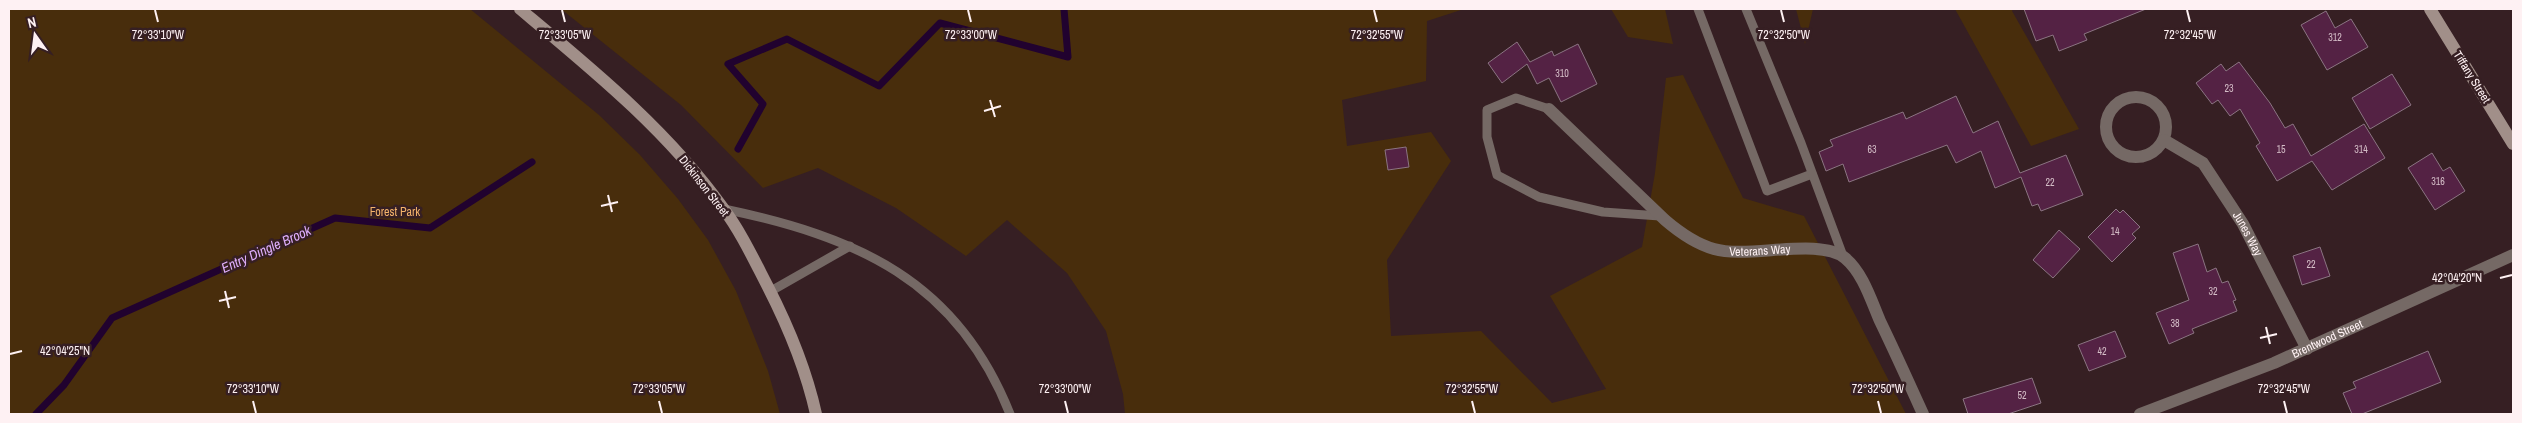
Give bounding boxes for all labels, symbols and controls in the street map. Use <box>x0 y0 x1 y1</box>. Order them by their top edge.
north arrow <box>10 10 60 60</box>
text: N <box>26 13 38 32</box>
text: 72°33'10"W <box>132 27 185 43</box>
text: 72°33'05"W <box>539 27 592 43</box>
text: 72°33'00"W <box>945 27 998 43</box>
text: 72°32'55"W <box>1351 27 1404 43</box>
text: 72°32'50"W <box>1758 27 1811 43</box>
text: 72°32'45"W <box>2164 27 2217 43</box>
house number: 312 <box>2328 31 2342 44</box>
street label: Tiffany Street <box>2450 48 2494 106</box>
house number: 310 <box>1555 67 1569 80</box>
house number: 23 <box>2224 82 2234 95</box>
house number: 63 <box>1867 143 1877 156</box>
house number: 15 <box>2276 143 2286 156</box>
house number: 314 <box>2354 143 2368 156</box>
street label: Dickinson Street <box>675 152 733 220</box>
house number: 316 <box>2431 175 2445 188</box>
house number: 22 <box>2045 176 2055 189</box>
park label: Forest Park <box>370 204 420 220</box>
street label: Junes Way <box>2229 208 2266 259</box>
water label: Entry Dingle Brook <box>218 221 315 277</box>
house number: 14 <box>2110 225 2120 238</box>
street label: Veterans Way <box>1729 241 1791 260</box>
house number: 22 <box>2306 258 2316 271</box>
text: 42°04'20"N <box>2432 270 2482 286</box>
house number: 32 <box>2208 285 2218 298</box>
street label: Brentwood Street <box>2289 316 2366 362</box>
house number: 38 <box>2170 317 2180 330</box>
text: 42°04'25"N <box>40 343 90 359</box>
house number: 42 <box>2097 345 2107 358</box>
text: 72°33'10"W <box>227 381 280 397</box>
text: 72°33'05"W <box>633 381 686 397</box>
text: 72°33'00"W <box>1039 381 1092 397</box>
text: 72°32'55"W <box>1446 381 1499 397</box>
text: 72°32'50"W <box>1852 381 1905 397</box>
text: 72°32'45"W <box>2258 381 2311 397</box>
house number: 52 <box>2017 389 2027 402</box>

